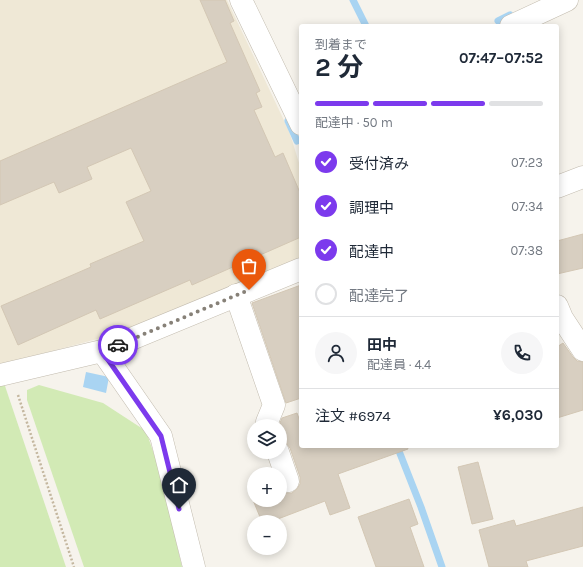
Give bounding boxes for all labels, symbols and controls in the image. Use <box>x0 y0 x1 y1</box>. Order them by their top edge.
text: 到着まで <box>315 37 367 52</box>
text: 07:47–07:52 <box>459 49 543 67</box>
text: 2 分 <box>315 52 363 83</box>
text: 配達中 · 50 m <box>315 115 393 130</box>
icon: check <box>315 151 337 173</box>
text: 受付済み <box>349 155 409 173</box>
text: 07:23 <box>511 155 543 170</box>
icon: check <box>315 195 337 217</box>
text: 調理中 <box>349 199 394 217</box>
text: 07:34 <box>511 199 543 214</box>
icon: check <box>315 239 337 261</box>
text: 配達中 <box>349 243 394 261</box>
text: 07:38 <box>511 243 543 258</box>
pin <box>232 249 266 290</box>
icon: bag <box>238 255 260 277</box>
text: 配達完了 <box>349 287 409 305</box>
courier <box>98 325 138 365</box>
button: person <box>315 332 357 374</box>
button: phone <box>501 332 543 374</box>
icon: car <box>107 334 129 356</box>
text: 田中 <box>367 336 397 354</box>
text: 配達員 · 4.4 <box>367 357 431 372</box>
text: ¥6,030 <box>493 406 543 424</box>
text: 注文 #6974 <box>315 407 391 425</box>
map controls <box>247 419 287 555</box>
button: layers <box>247 419 287 459</box>
button: + <box>247 467 287 507</box>
pin <box>162 468 196 509</box>
icon: home <box>168 474 190 496</box>
button: − <box>247 515 287 555</box>

